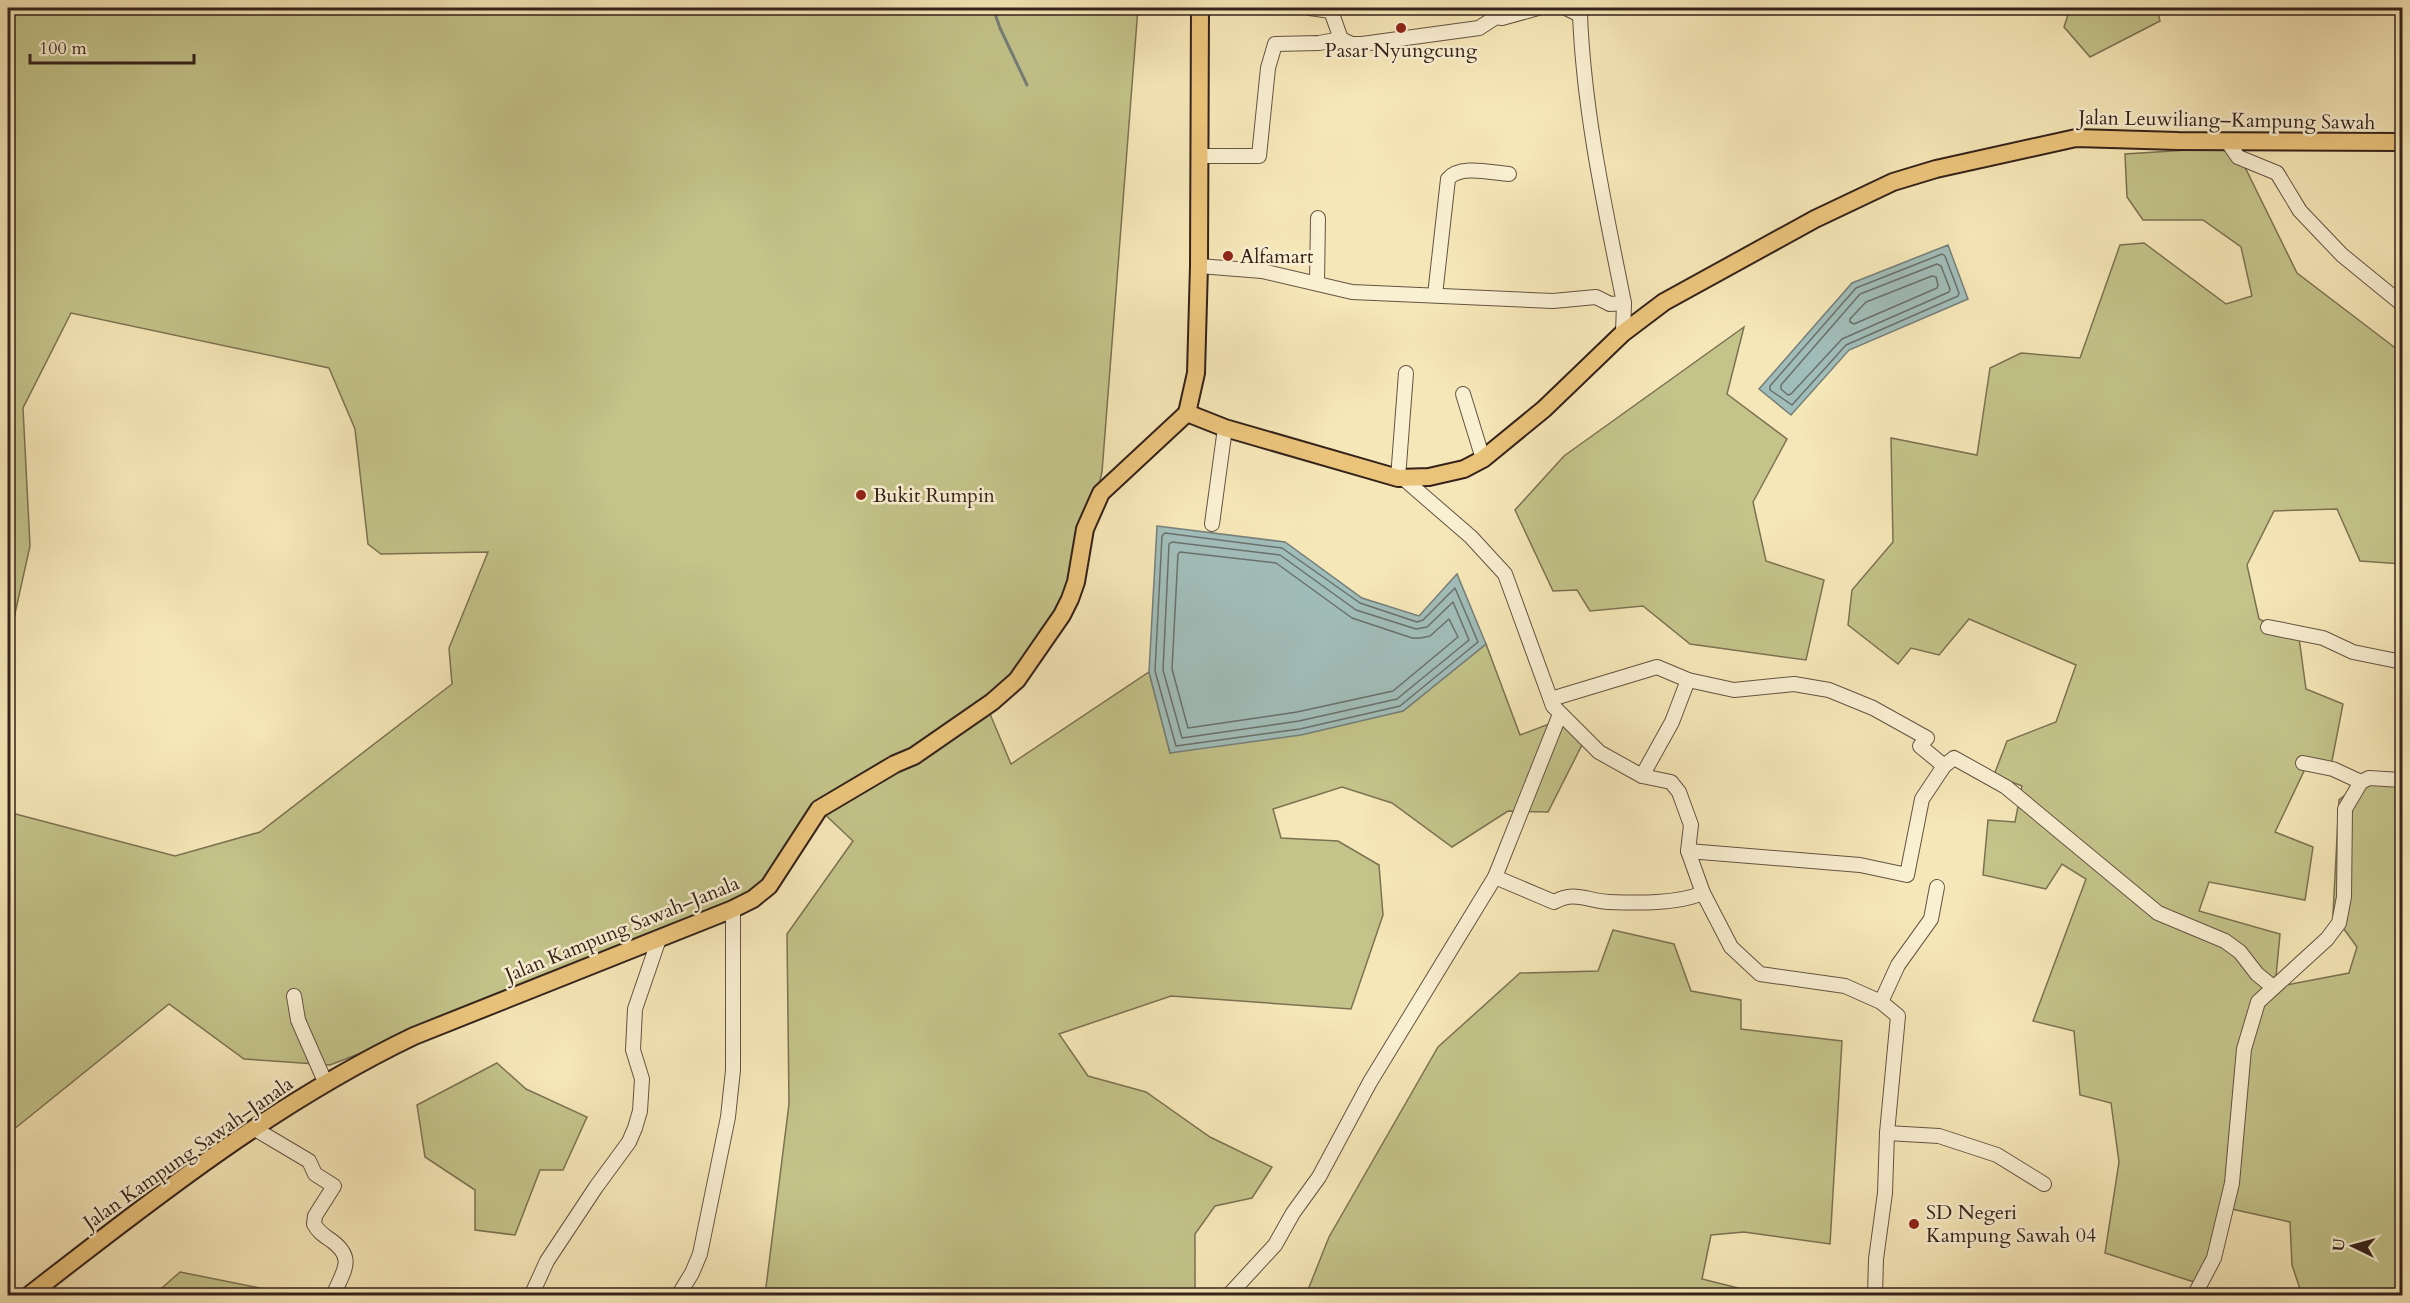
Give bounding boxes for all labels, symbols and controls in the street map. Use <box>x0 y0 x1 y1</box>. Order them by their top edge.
marker: Pasar Nyungcung <box>1394 21 1408 35</box>
scale bar <box>30 27 194 65</box>
text: 100 m <box>39 36 87 61</box>
place label: Pasar Nyungcung <box>1325 37 1478 64</box>
street label: Jalan Leuwiliang–Kampung Sawah <box>2075 104 2376 136</box>
place label: Alfamart <box>1240 243 1314 270</box>
marker: Alfamart <box>1221 249 1235 263</box>
place label: Bukit Rumpin <box>873 482 996 509</box>
marker: Bukit Rumpin <box>854 488 868 502</box>
street label: Jalan Kampung Sawah–Janala <box>498 869 743 990</box>
street label: Jalan Kampung Sawah–Janala <box>75 1070 299 1238</box>
place label: SD Negeri Kampung Sawah 04 <box>1926 1199 2096 1249</box>
north arrow <box>2323 1216 2383 1276</box>
marker: SD Negeri Kampung Sawah 04 <box>1907 1217 1921 1231</box>
text: U <box>2328 1237 2351 1252</box>

